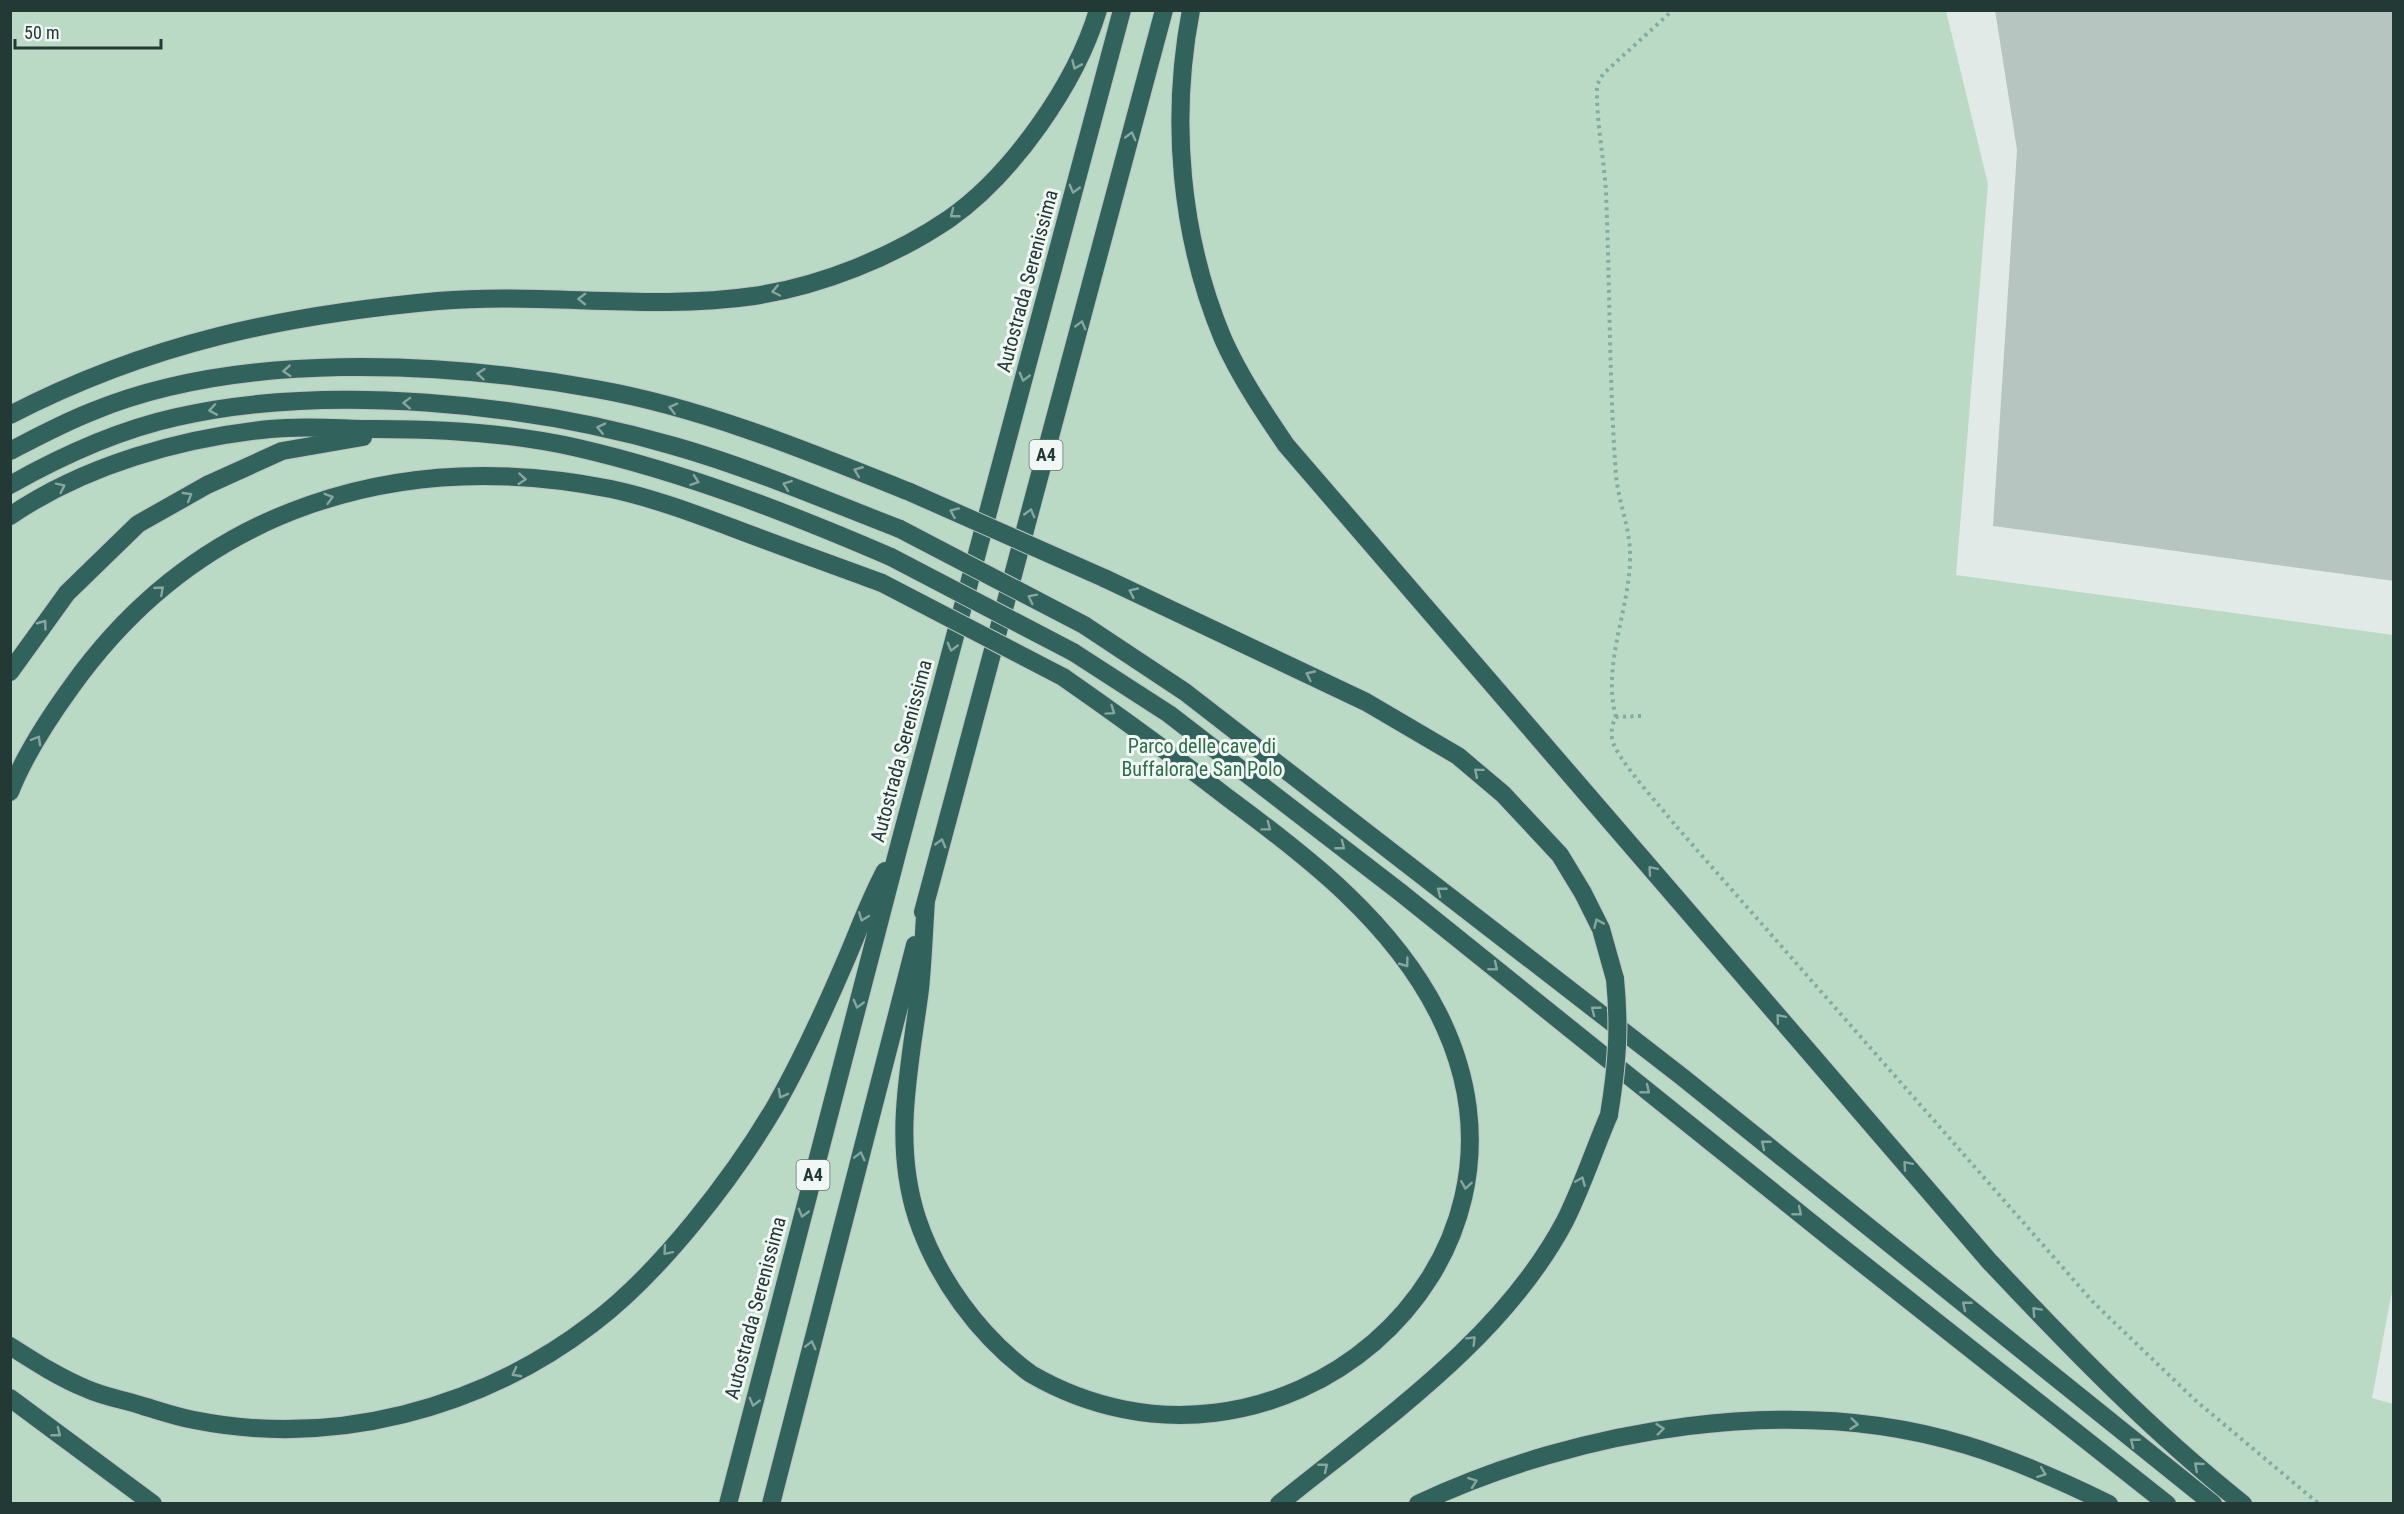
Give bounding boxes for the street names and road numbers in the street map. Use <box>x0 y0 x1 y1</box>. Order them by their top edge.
street label: Autostrada Serenissima <box>991 187 1063 375</box>
road number: A4 <box>1030 440 1062 470</box>
street label: Autostrada Serenissima <box>865 657 937 845</box>
road number: A4 <box>796 1160 830 1190</box>
street label: Autostrada Serenissima <box>719 1214 791 1402</box>

